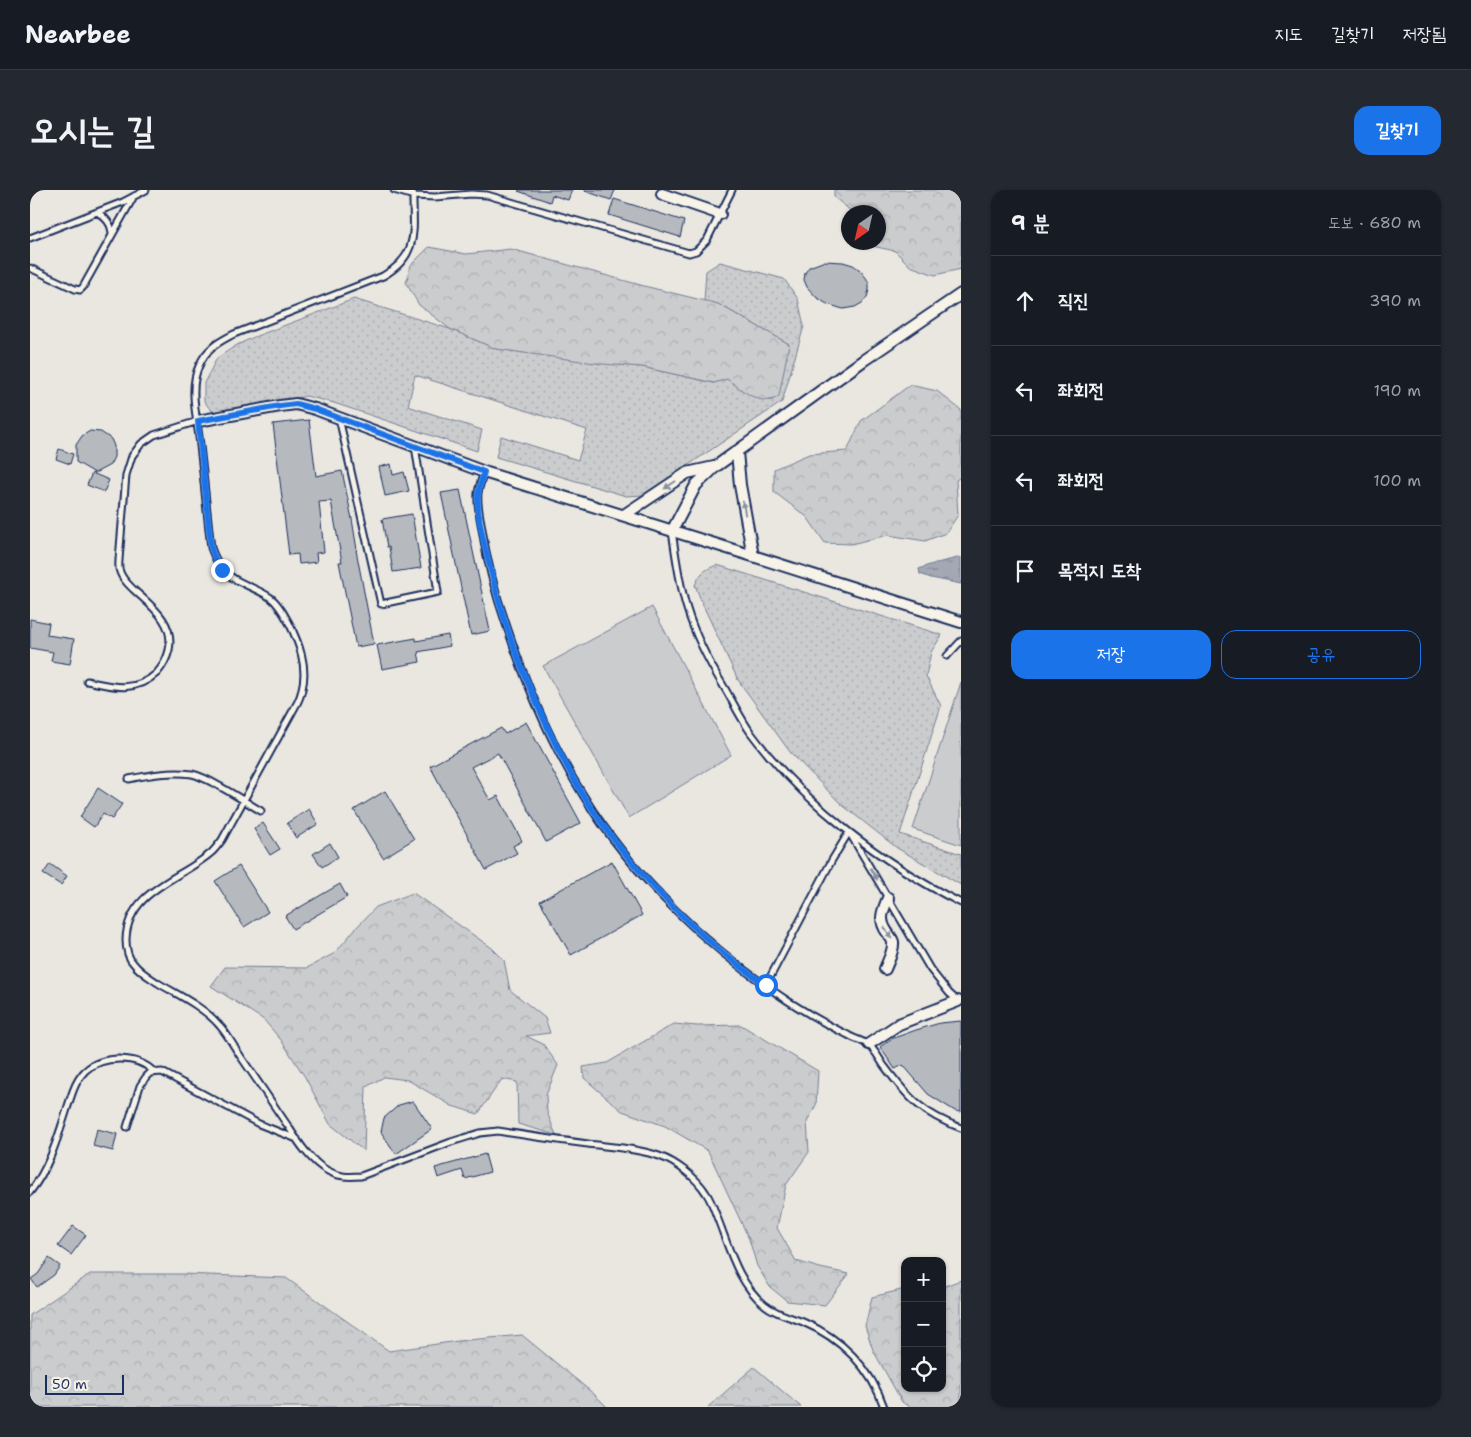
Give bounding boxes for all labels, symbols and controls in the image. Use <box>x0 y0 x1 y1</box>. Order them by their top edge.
text: Nearbee <box>25 19 131 51</box>
text: 지도 <box>1274 22 1303 46</box>
text: 길찾기 <box>1331 22 1375 46</box>
text: 저장됨 <box>1403 22 1446 46</box>
text: 오시는 길 <box>30 106 155 153</box>
button: 길찾기 <box>1354 106 1441 155</box>
north arrow <box>841 205 886 250</box>
text: 9 분 <box>1011 209 1050 237</box>
text: 도보 · 680 m <box>1328 212 1421 233</box>
icon: ahead <box>1011 287 1039 315</box>
text: 직진 <box>1058 288 1089 313</box>
text: 390 m <box>1369 290 1421 311</box>
icon: left <box>1011 377 1039 405</box>
text: 좌회전 <box>1058 378 1104 403</box>
text: 190 m <box>1374 380 1421 401</box>
icon: left <box>1011 467 1039 495</box>
text: 좌회전 <box>1058 468 1104 493</box>
text: 100 m <box>1373 470 1421 491</box>
one-way arrow <box>663 480 677 489</box>
one-way arrow <box>740 499 748 515</box>
icon: arrive <box>1011 557 1039 585</box>
text: 목적지 도착 <box>1058 558 1141 583</box>
route end <box>211 559 234 582</box>
button: 저장 <box>1011 630 1211 679</box>
button: 공유 <box>1221 630 1421 679</box>
one-way arrow <box>869 868 878 881</box>
one-way arrow <box>883 927 892 940</box>
route start <box>755 974 778 997</box>
map controls <box>901 1257 946 1392</box>
button: + <box>901 1257 946 1302</box>
button: − <box>901 1302 946 1347</box>
button: locate <box>901 1347 946 1392</box>
scale bar <box>45 1372 124 1395</box>
text: 50 m <box>52 1375 87 1393</box>

